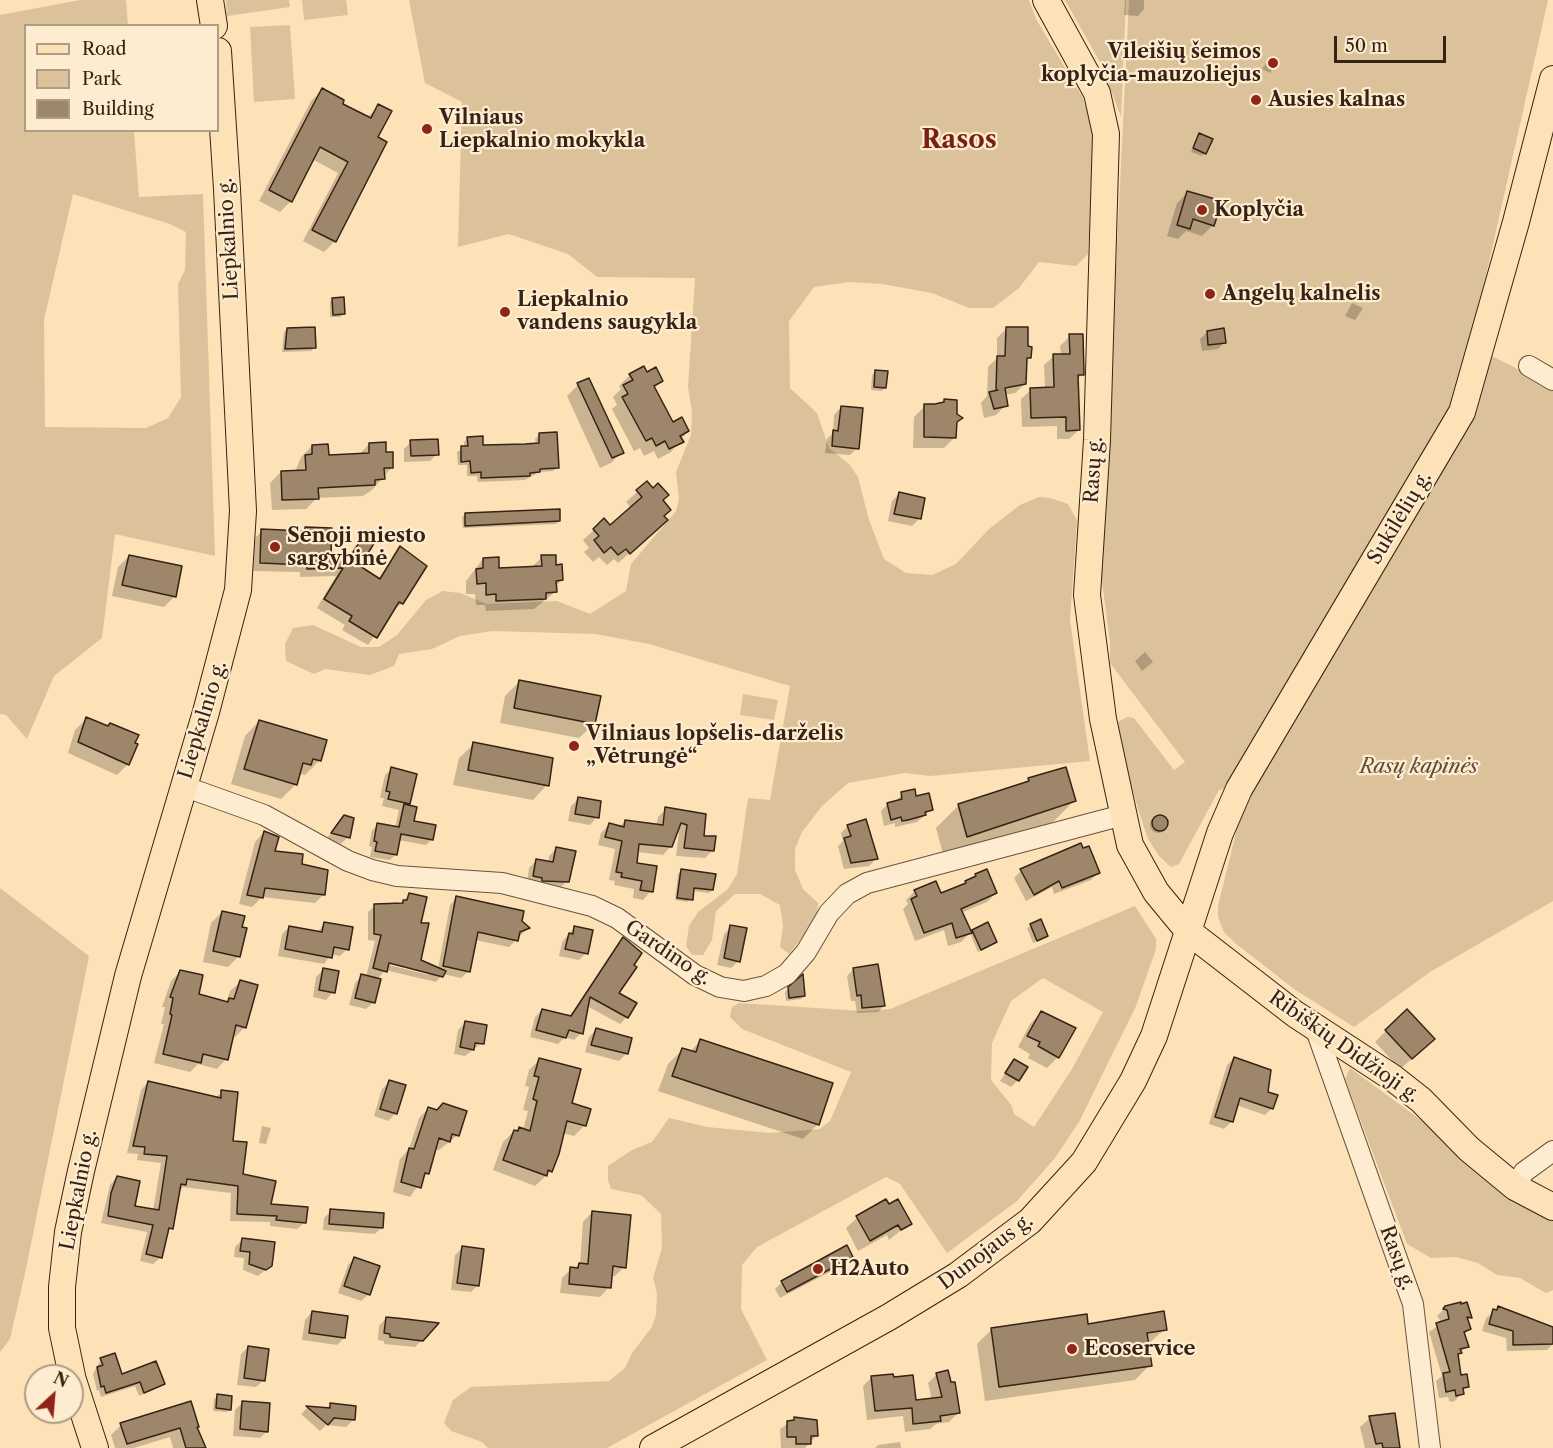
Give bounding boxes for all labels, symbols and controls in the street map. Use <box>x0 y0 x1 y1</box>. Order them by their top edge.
legend <box>24 24 219 132</box>
scale bar <box>1337 24 1450 62</box>
text: 50 m <box>1345 35 1388 57</box>
text: Road <box>82 38 127 60</box>
place label: Vileišių šeimos koplyčia-mauzoliejus <box>1041 40 1261 87</box>
marker: Vileišių šeimos koplyčia-mauzoliejus <box>1266 56 1280 70</box>
text: Park <box>82 68 121 90</box>
place label: Ausies kalnas <box>1268 88 1405 112</box>
marker: Ausies kalnas <box>1249 93 1263 107</box>
text: Building <box>82 98 154 120</box>
place label: Vilniaus Liepkalnio mokykla <box>439 106 645 153</box>
marker: Vilniaus Liepkalnio mokykla <box>420 122 434 136</box>
district label: Rasos <box>921 124 997 156</box>
street label: Liepkalnio g. <box>214 177 244 301</box>
place label: Koplyčia <box>1214 198 1304 222</box>
marker: Koplyčia <box>1195 203 1209 217</box>
place label: Angelų kalnelis <box>1222 282 1381 306</box>
marker: Angelų kalnelis <box>1203 287 1217 301</box>
place label: Liepkalnio vandens saugykla <box>517 288 697 335</box>
marker: Liepkalnio vandens saugykla <box>498 305 512 319</box>
street label: Rasų g. <box>1080 436 1108 504</box>
street label: Sukilėlių g. <box>1363 467 1437 569</box>
place label: Senoji miesto sargybinė <box>287 524 426 571</box>
marker: Senoji miesto sargybinė <box>268 540 282 554</box>
street label: Liepkalnio g. <box>174 658 232 782</box>
place label: Vilniaus lopšelis-darželis „Vėtrungė“ <box>586 722 843 769</box>
marker: Vilniaus lopšelis-darželis „Vėtrungė“ <box>567 739 581 753</box>
park label: Rasų kapinės <box>1360 755 1478 779</box>
street label: Gardino g. <box>620 915 716 991</box>
street label: Ribiškių Didžioji g. <box>1264 986 1424 1108</box>
street label: Liepkalnio g. <box>56 1128 102 1252</box>
street label: Dunojaus g. <box>934 1209 1038 1295</box>
street label: Rasų g. <box>1374 1222 1420 1294</box>
place label: H2Auto <box>830 1257 909 1281</box>
marker: H2Auto <box>811 1262 825 1276</box>
place label: Ecoservice <box>1084 1337 1196 1361</box>
marker: Ecoservice <box>1065 1342 1079 1356</box>
north arrow <box>24 1364 84 1424</box>
text: N <box>50 1368 72 1392</box>

